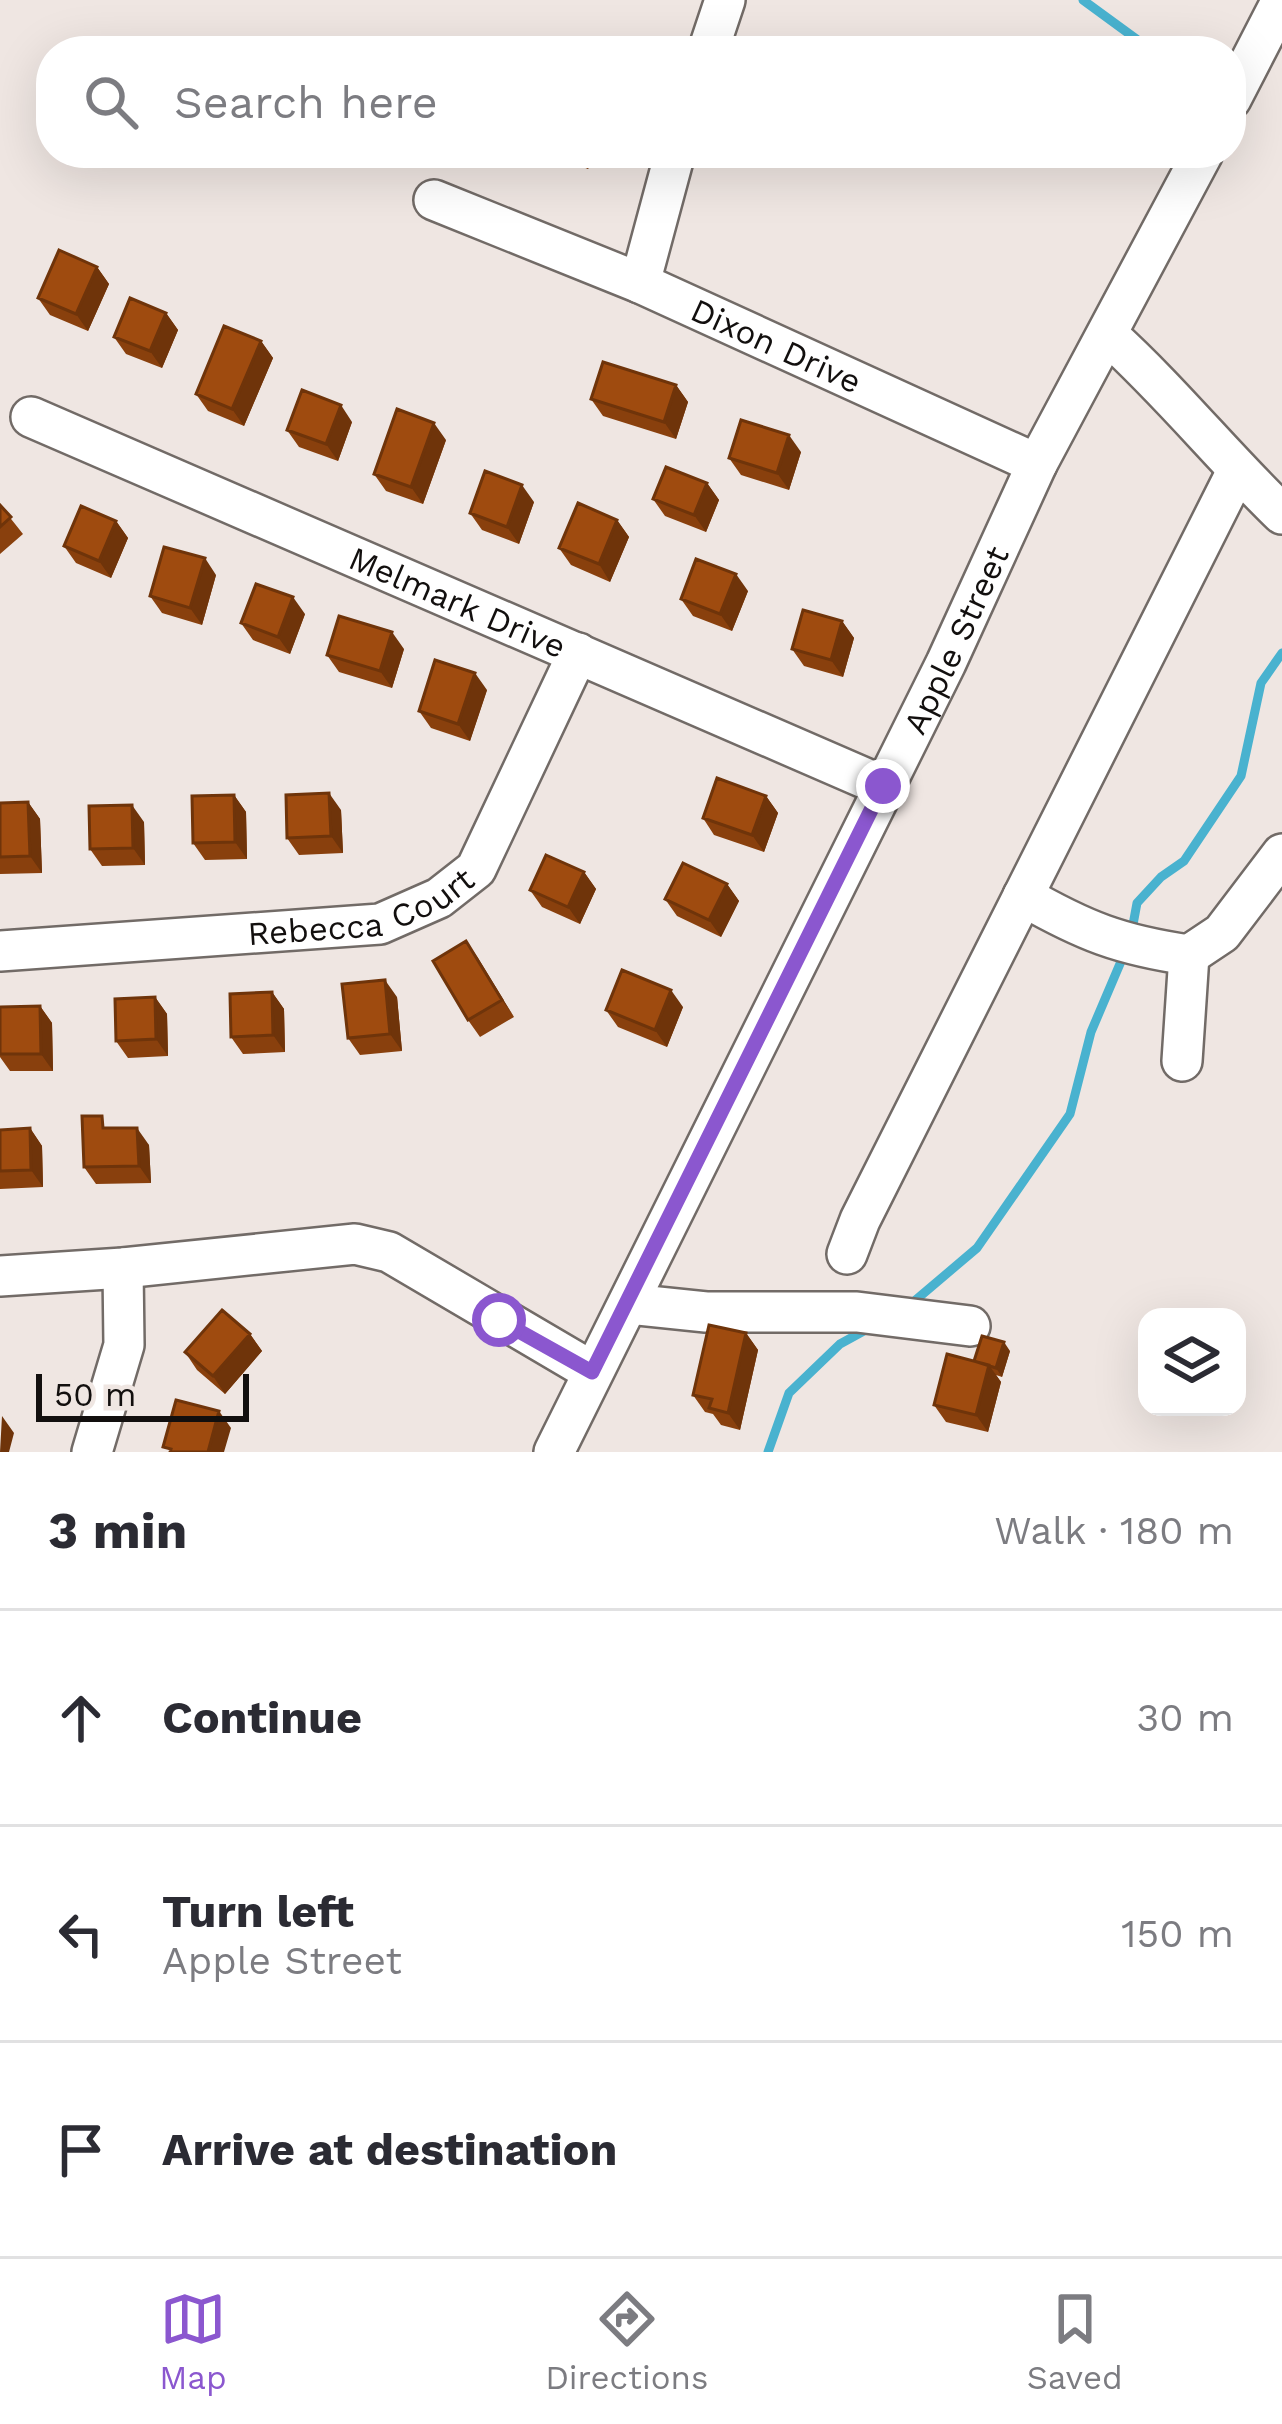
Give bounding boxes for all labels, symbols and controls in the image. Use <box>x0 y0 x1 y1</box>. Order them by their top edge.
search box <box>36 36 1246 168</box>
icon: search <box>78 69 144 135</box>
text: Search here <box>174 76 438 129</box>
street label: Dixon Drive <box>685 289 868 401</box>
street label: Melmark Drive <box>343 538 572 666</box>
street label: Apple Street <box>895 540 1016 740</box>
route end <box>856 759 910 813</box>
street label: Rebecca Court <box>246 859 481 953</box>
route start <box>472 1293 526 1347</box>
map controls <box>1138 1308 1246 1416</box>
button: layers <box>1138 1308 1246 1416</box>
scale bar <box>36 1368 249 1421</box>
text: 50 m <box>54 1375 136 1414</box>
text: 3 min <box>48 1501 187 1560</box>
text: Walk · 180 m <box>994 1508 1234 1553</box>
icon: ahead <box>48 1685 114 1751</box>
text: Continue <box>162 1691 362 1744</box>
text: 30 m <box>1137 1695 1234 1740</box>
text: Turn left <box>162 1885 354 1938</box>
icon: left <box>48 1901 114 1967</box>
text: 150 m <box>1121 1911 1234 1956</box>
text: Apple Street <box>162 1938 402 1983</box>
icon: arrive <box>48 2117 114 2183</box>
text: Arrive at destination <box>162 2123 617 2176</box>
tab: Map <box>159 2286 227 2397</box>
tab: Directions <box>545 2286 708 2397</box>
tab: Saved <box>1027 2286 1123 2397</box>

